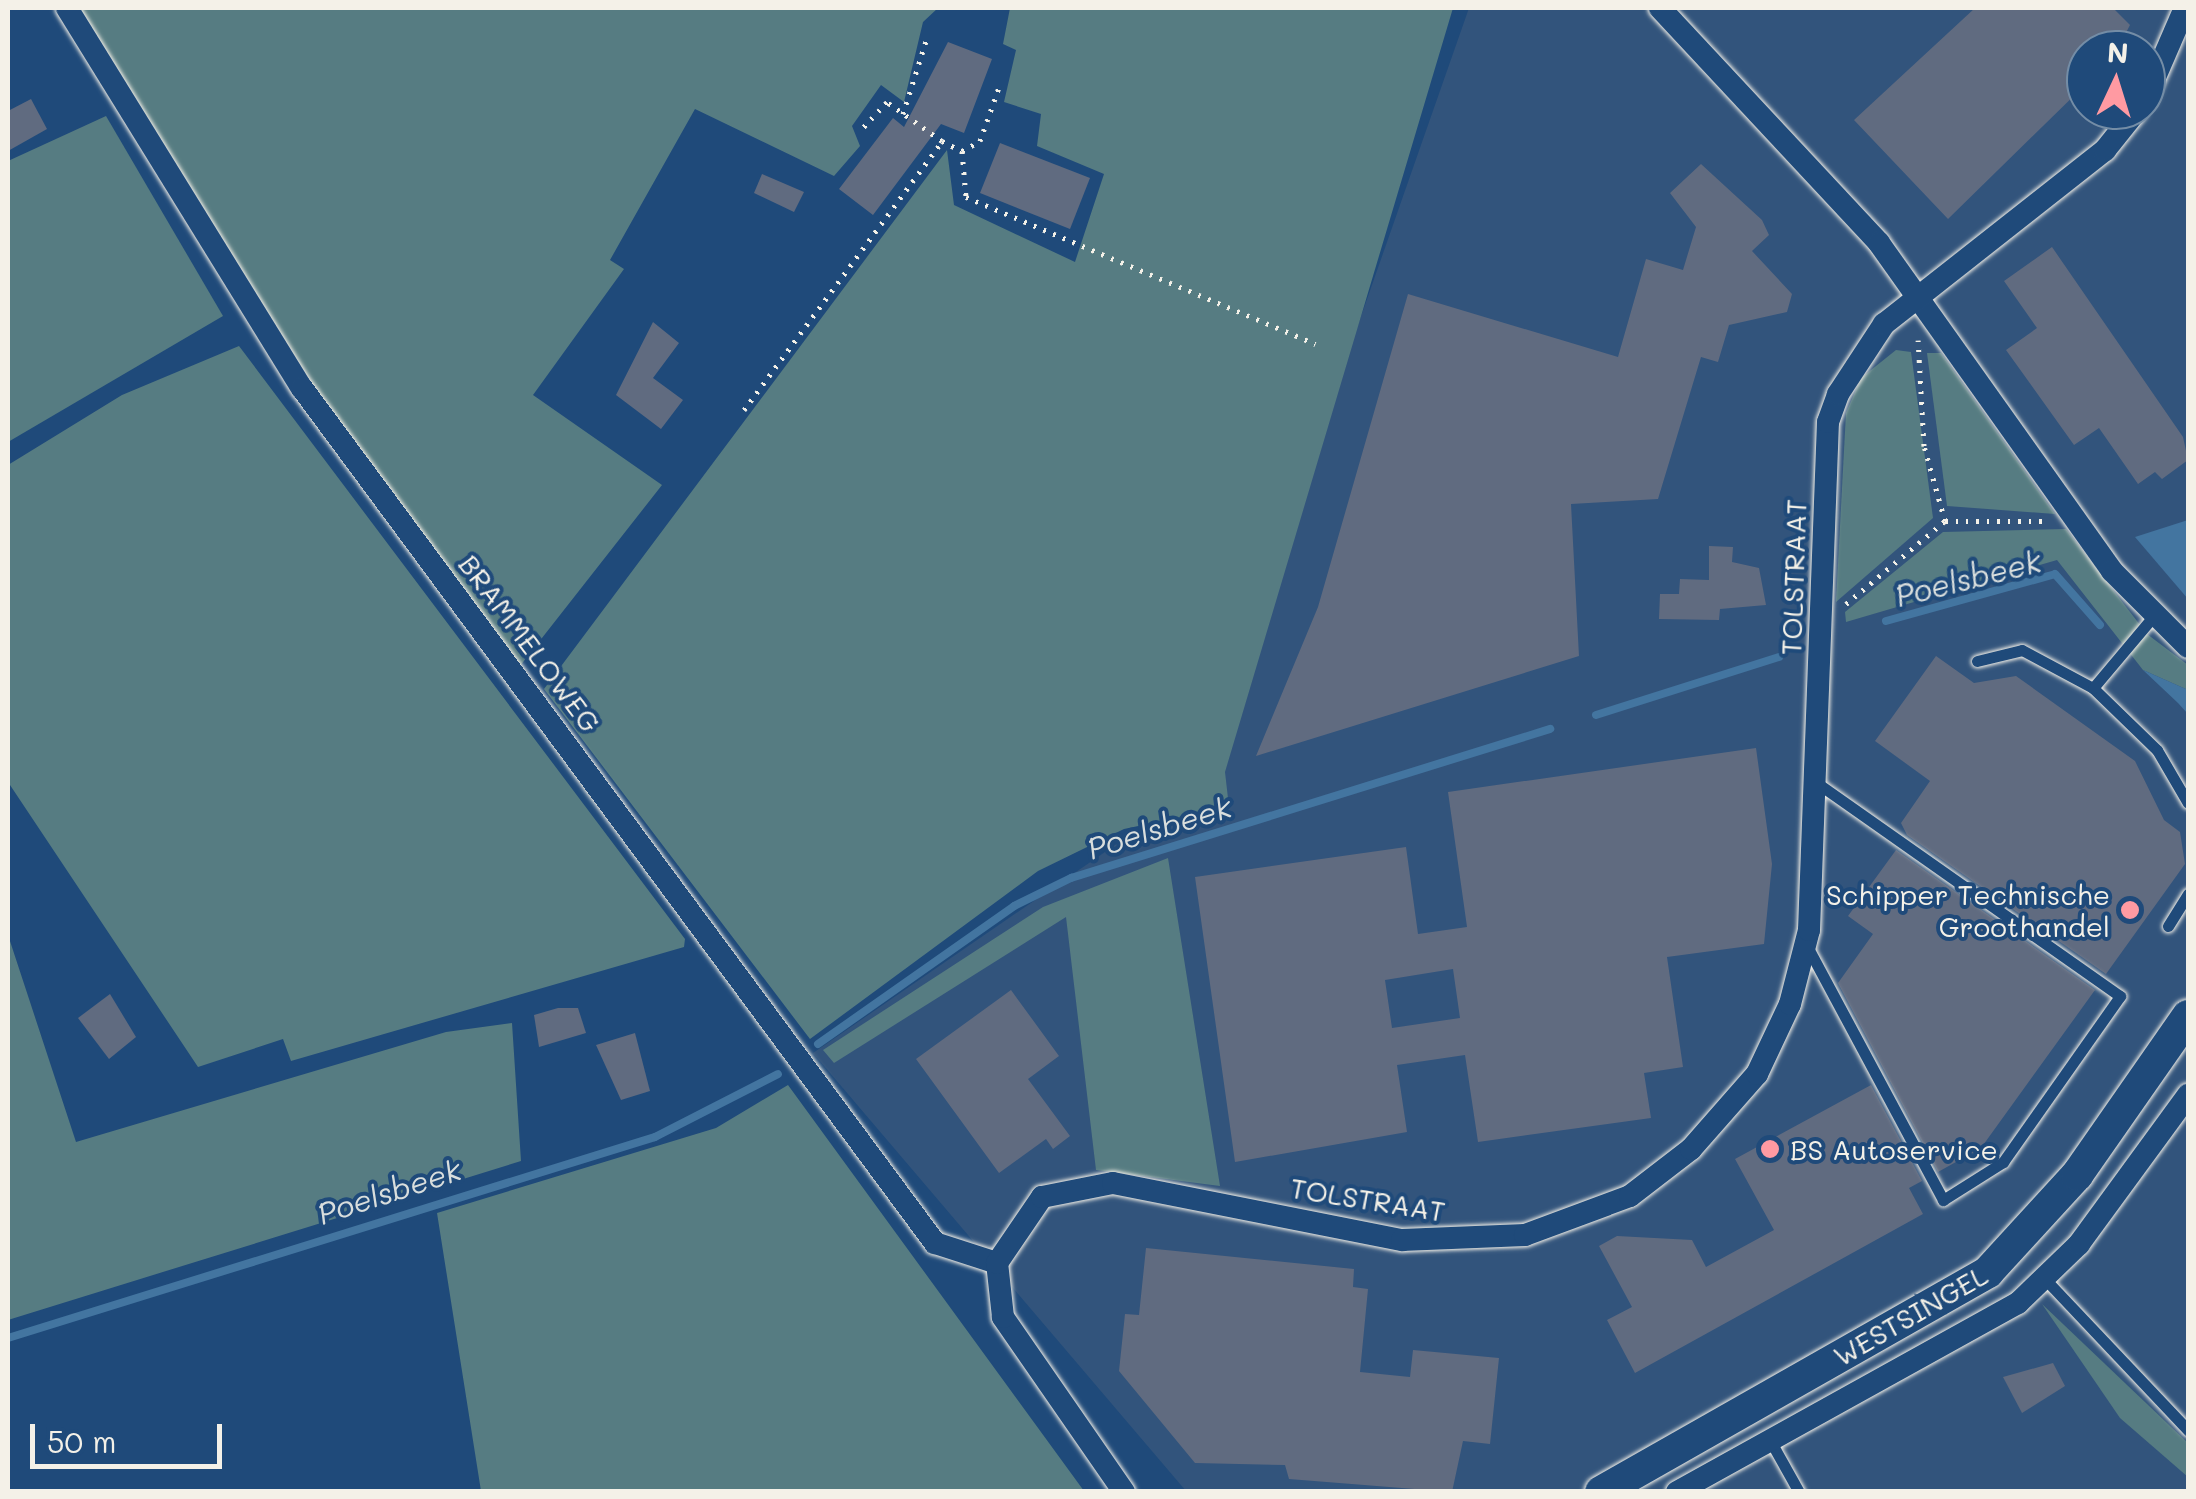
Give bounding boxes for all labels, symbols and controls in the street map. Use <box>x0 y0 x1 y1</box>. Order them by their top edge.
north arrow <box>2066 30 2166 130</box>
text: N <box>2106 33 2130 71</box>
street label: TOLSTRAAT <box>1773 498 1813 656</box>
water label: Poelsbeek <box>1891 543 2045 613</box>
street label: BRAMMELOWEG <box>452 548 608 738</box>
water label: Poelsbeek <box>1083 788 1235 866</box>
place label: Schipper Technische Groothandel <box>1826 877 2110 943</box>
marker: Schipper Technische Groothandel <box>2119 899 2141 921</box>
place label: BS Autoservice <box>1790 1132 1998 1166</box>
marker: BS Autoservice <box>1759 1138 1781 1160</box>
water label: Poelsbeek <box>313 1151 465 1231</box>
street label: TOLSTRAAT <box>1288 1170 1448 1228</box>
street label: WESTSINGEL <box>1827 1257 1993 1373</box>
scale bar <box>35 1404 228 1466</box>
text: 50 m <box>47 1421 117 1461</box>

